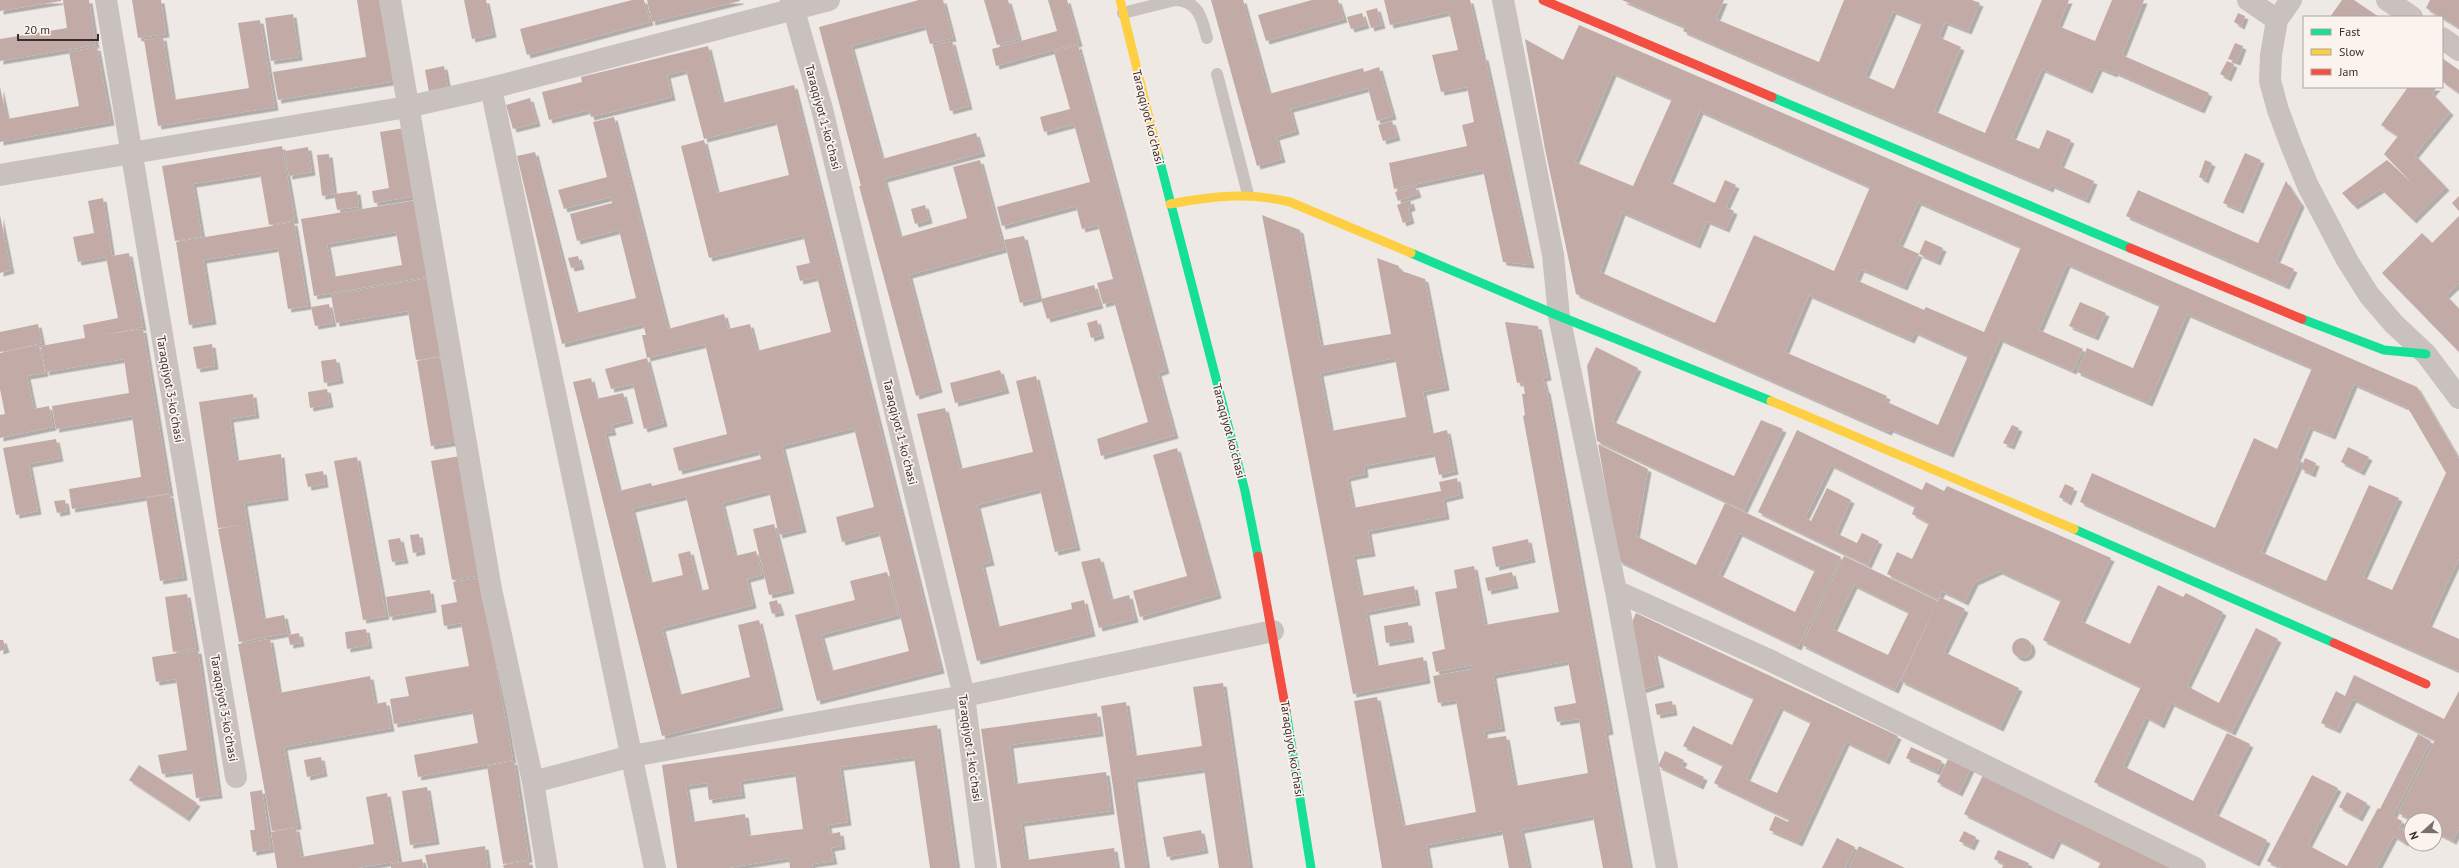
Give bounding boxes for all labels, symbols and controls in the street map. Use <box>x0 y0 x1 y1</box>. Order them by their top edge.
scale bar <box>18 16 98 42</box>
legend <box>2303 16 2443 88</box>
text: 20 m <box>24 22 50 37</box>
text: Fast <box>2339 24 2360 39</box>
text: Slow <box>2339 44 2364 59</box>
street label: Taraqqiyot 1-koʻchasi <box>802 63 845 171</box>
text: Jam <box>2338 64 2358 79</box>
street label: Taraqqiyot koʻchasi <box>1129 68 1168 166</box>
street label: Taraqqiyot 3-koʻchasi <box>154 334 187 444</box>
street label: Taraqqiyot 1-koʻchasi <box>880 377 921 486</box>
street label: Taraqqiyot koʻchasi <box>1210 382 1249 480</box>
street label: Taraqqiyot 3-koʻchasi <box>208 653 241 763</box>
street label: Taraqqiyot 1-koʻchasi <box>956 693 985 803</box>
street label: Taraqqiyot koʻchasi <box>1277 700 1308 798</box>
north arrow <box>2403 812 2443 852</box>
text: N <box>2406 830 2421 841</box>

